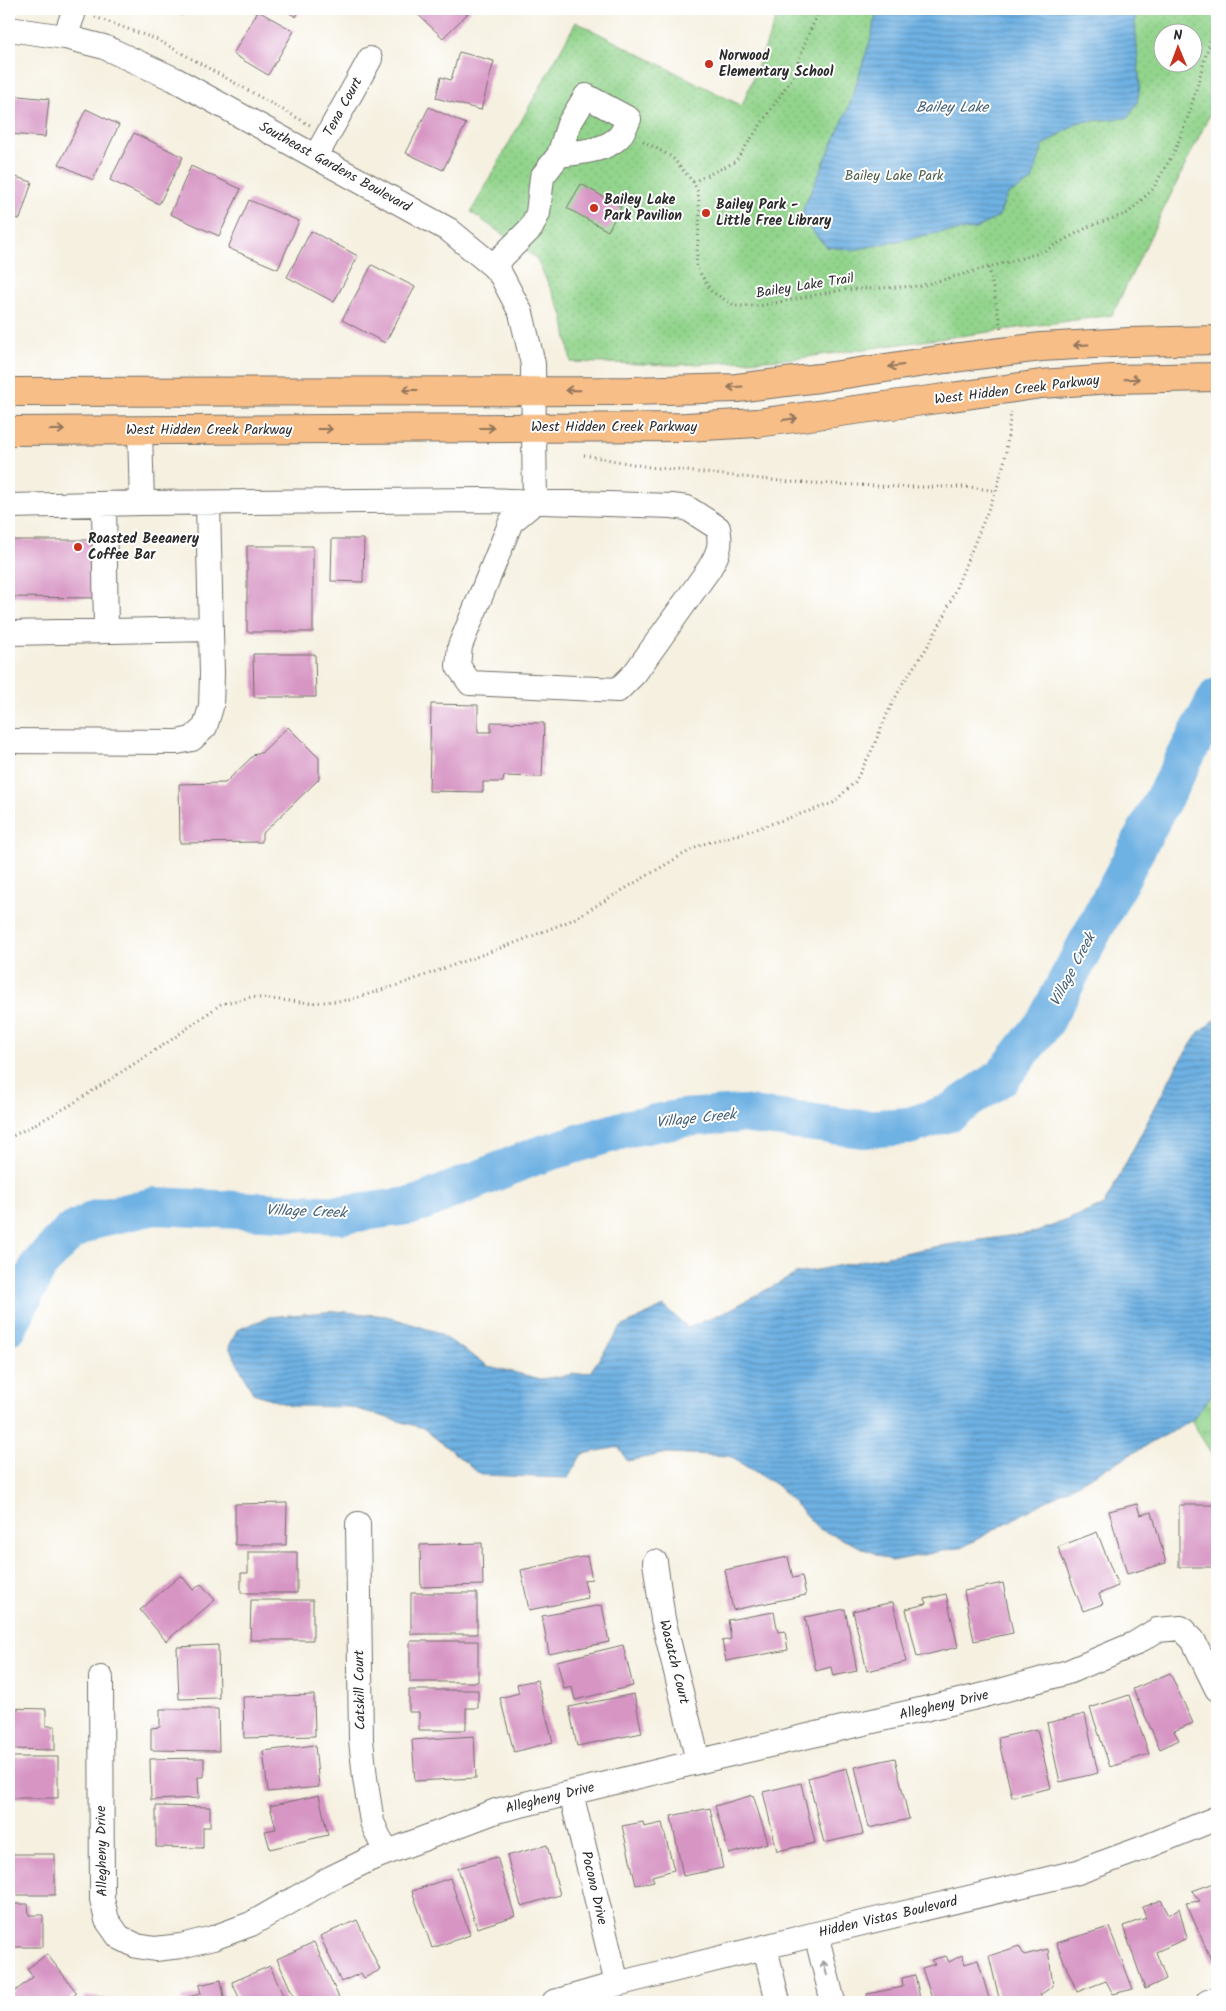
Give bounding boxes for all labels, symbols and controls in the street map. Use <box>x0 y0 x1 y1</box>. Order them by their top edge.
north arrow <box>1154 22 1204 72</box>
text: N <box>1173 25 1183 47</box>
place label: Norwood Elementary School <box>719 45 834 83</box>
marker: Norwood Elementary School <box>703 58 715 70</box>
street label: Tena Court <box>318 73 369 141</box>
water label: Bailey Lake <box>916 96 990 120</box>
street label: Southeast Gardens Boulevard <box>255 116 416 219</box>
park label: Bailey Lake Park <box>845 165 944 187</box>
place label: Bailey Lake Park Pavilion <box>604 189 682 227</box>
place label: Bailey Park - Little Free Library <box>716 194 832 232</box>
marker: Bailey Lake Park Pavilion <box>588 202 600 214</box>
marker: Bailey Park - Little Free Library <box>700 207 712 219</box>
street label: Bailey Lake Trail <box>754 267 856 305</box>
one-way arrow <box>1073 340 1089 350</box>
one-way arrow <box>889 362 905 372</box>
street label: West Hidden Creek Parkway <box>933 369 1101 411</box>
one-way arrow <box>1124 374 1140 383</box>
one-way arrow <box>728 383 744 392</box>
one-way arrow <box>403 385 419 395</box>
one-way arrow <box>565 385 582 395</box>
one-way arrow <box>781 414 797 424</box>
street label: West Hidden Creek Parkway <box>531 416 697 438</box>
street label: West Hidden Creek Parkway <box>126 419 292 441</box>
one-way arrow <box>479 423 495 433</box>
one-way arrow <box>316 424 333 434</box>
one-way arrow <box>49 425 65 435</box>
place label: Roasted Beeanery Coffee Bar <box>88 528 200 566</box>
marker: Roasted Beeanery Coffee Bar <box>72 541 84 553</box>
water label: Village Creek <box>1044 927 1103 1011</box>
water label: Village Creek <box>655 1103 739 1135</box>
water label: Village Creek <box>265 1199 349 1225</box>
street label: Wasatch Court <box>653 1617 695 1707</box>
street label: Catskill Court <box>348 1649 372 1730</box>
street label: Allegheny Drive <box>897 1684 991 1726</box>
street label: Allegheny Drive <box>503 1776 597 1820</box>
street label: Allegheny Drive <box>90 1805 114 1897</box>
street label: Pocono Drive <box>575 1849 613 1928</box>
street label: Hidden Vistas Boulevard <box>816 1890 961 1944</box>
one-way arrow <box>819 1961 829 1977</box>

